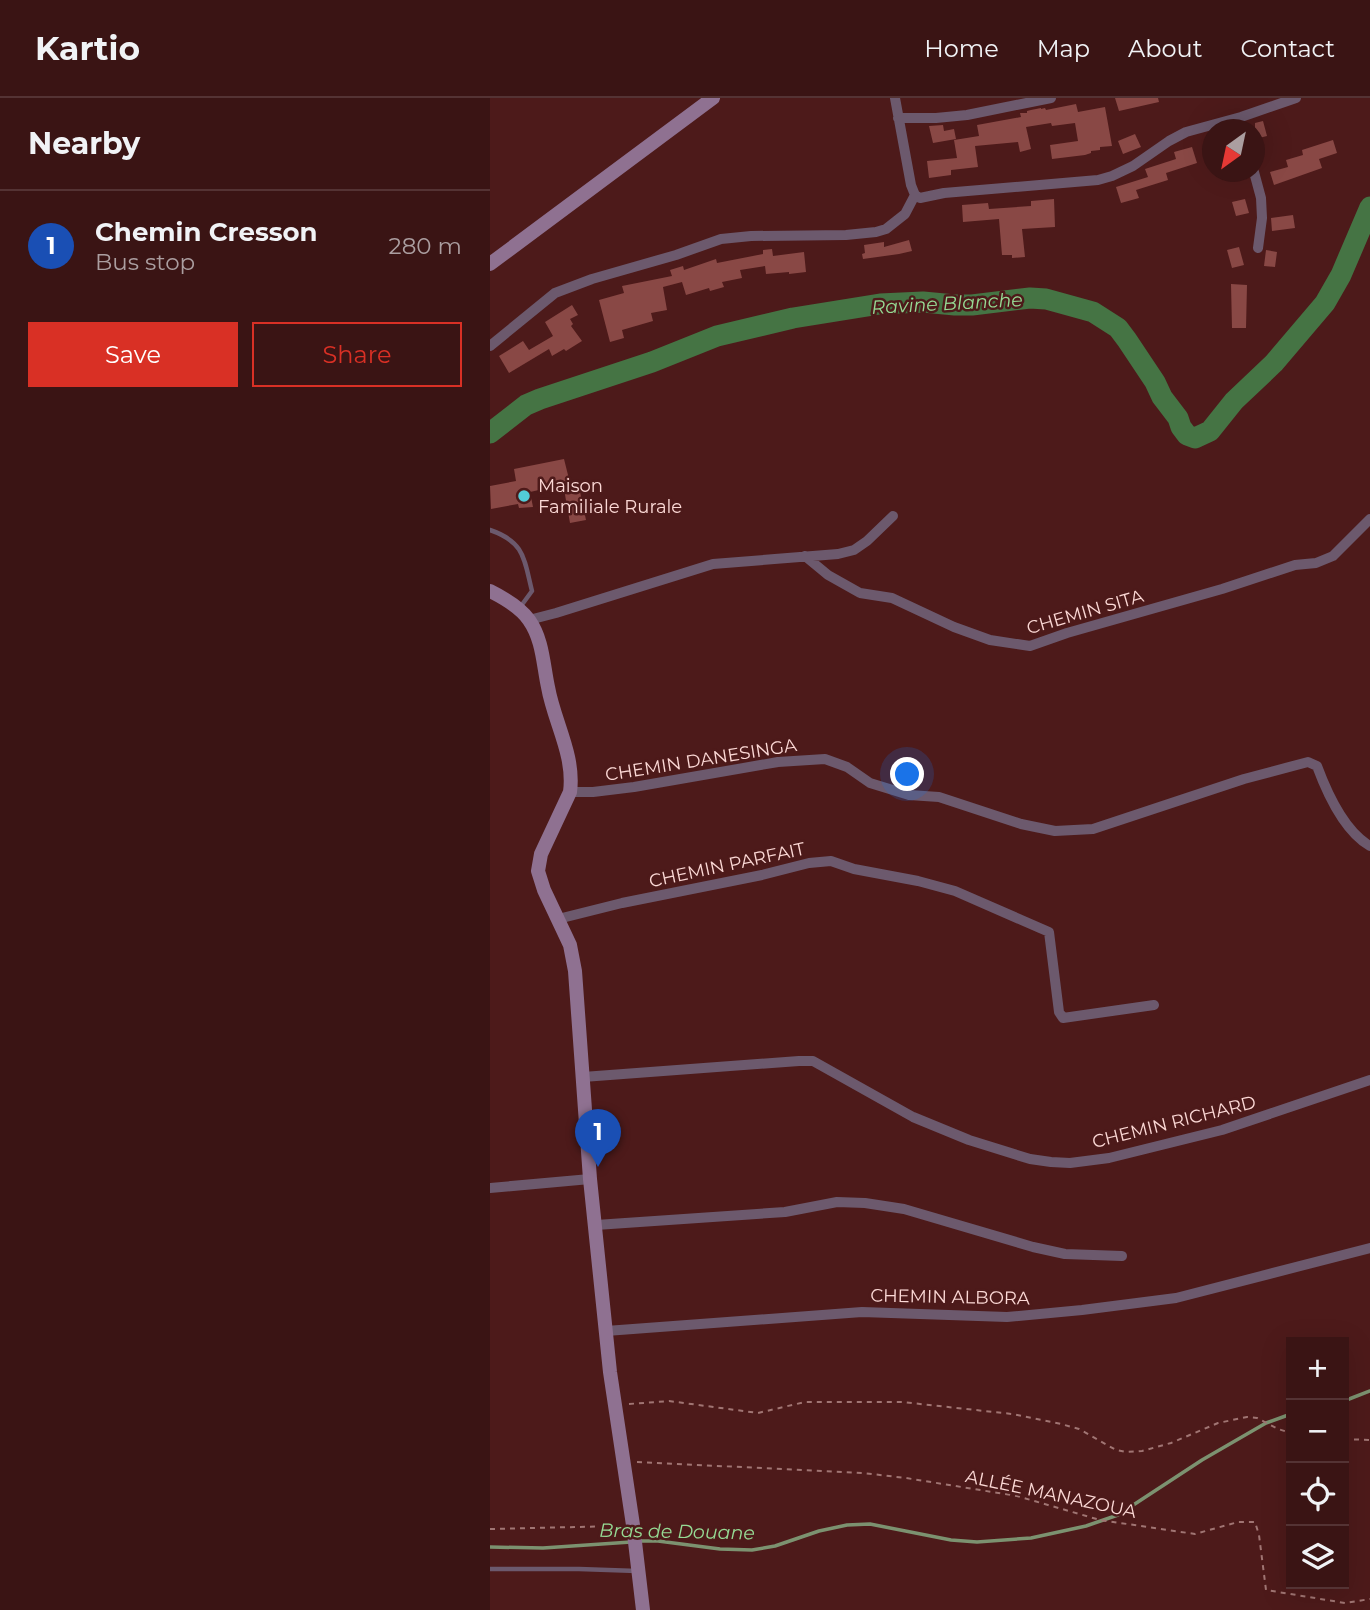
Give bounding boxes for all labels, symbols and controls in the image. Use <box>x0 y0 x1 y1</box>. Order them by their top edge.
text: Kartio <box>35 28 140 68</box>
text: Home <box>924 34 999 63</box>
text: Map <box>1037 34 1090 63</box>
text: About <box>1128 34 1202 63</box>
text: Contact <box>1240 34 1335 63</box>
north arrow <box>1202 119 1265 182</box>
text: Nearby <box>28 125 140 162</box>
text: Chemin Cresson <box>95 216 318 248</box>
text: 1 <box>46 232 56 260</box>
text: 280 m <box>389 232 462 260</box>
text: Bus stop <box>95 248 195 276</box>
water label: Ravine Blanche <box>871 288 1023 319</box>
button: Save <box>28 322 238 387</box>
button: Share <box>252 322 462 387</box>
place label: Maison Familiale Rurale <box>538 475 682 518</box>
marker: Maison Familiale Rurale <box>516 488 532 504</box>
street label: CHEMIN SITA <box>1024 585 1146 639</box>
street label: CHEMIN DANESINGA <box>604 734 798 786</box>
your location <box>890 757 924 791</box>
street label: CHEMIN PARFAIT <box>647 838 808 892</box>
street label: CHEMIN RICHARD <box>1090 1091 1258 1153</box>
pin: 1 <box>575 1109 621 1167</box>
street label: CHEMIN ALBORA <box>870 1285 1030 1309</box>
map controls <box>1286 1337 1349 1589</box>
button: + <box>1286 1337 1349 1400</box>
button: − <box>1286 1400 1349 1463</box>
button: locate <box>1286 1463 1349 1526</box>
street label: ALLÉE MANAZOUA <box>964 1465 1139 1523</box>
water label: Bras de Douane <box>599 1519 755 1544</box>
button: layers <box>1286 1526 1349 1589</box>

